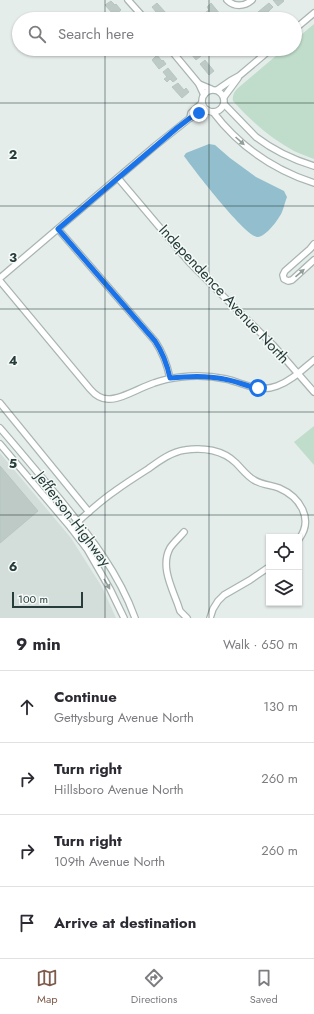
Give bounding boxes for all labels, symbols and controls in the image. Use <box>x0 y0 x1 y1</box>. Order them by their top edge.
search box <box>12 12 302 56</box>
icon: search <box>26 23 48 45</box>
text: Search here <box>58 23 134 45</box>
route end <box>190 104 208 122</box>
one-way arrow <box>235 136 245 146</box>
text: 2 <box>9 145 17 164</box>
street label: Independence Avenue North <box>153 220 295 368</box>
text: 3 <box>9 248 17 267</box>
one-way arrow <box>295 268 305 277</box>
text: 4 <box>8 351 18 370</box>
route start <box>249 379 267 397</box>
text: 5 <box>9 454 17 473</box>
street label: Jefferson Highway <box>29 465 116 572</box>
map controls <box>266 534 302 606</box>
button: locate <box>266 534 302 570</box>
text: 6 <box>9 557 18 576</box>
button: layers <box>266 570 302 606</box>
one-way arrow <box>104 578 111 590</box>
scale bar <box>12 590 83 609</box>
text: 100 m <box>18 591 48 607</box>
text: 9 min <box>16 632 61 656</box>
text: Walk · 650 m <box>223 635 298 654</box>
text: Continue <box>54 686 117 708</box>
icon: ahead <box>16 696 38 718</box>
text: 130 m <box>263 697 298 716</box>
text: Gettysburg Avenue North <box>54 708 194 727</box>
text: Turn right <box>54 758 122 780</box>
icon: right <box>16 768 38 790</box>
text: 260 m <box>261 769 298 788</box>
text: Hillsboro Avenue North <box>54 780 184 799</box>
text: Turn right <box>54 830 122 852</box>
icon: right <box>16 840 38 862</box>
text: 260 m <box>261 841 298 860</box>
text: 109th Avenue North <box>54 852 165 871</box>
icon: arrive <box>16 912 38 934</box>
text: Arrive at destination <box>54 912 196 934</box>
tab: Map <box>36 967 58 1007</box>
tab: Directions <box>131 967 177 1007</box>
tab: Saved <box>250 967 278 1007</box>

